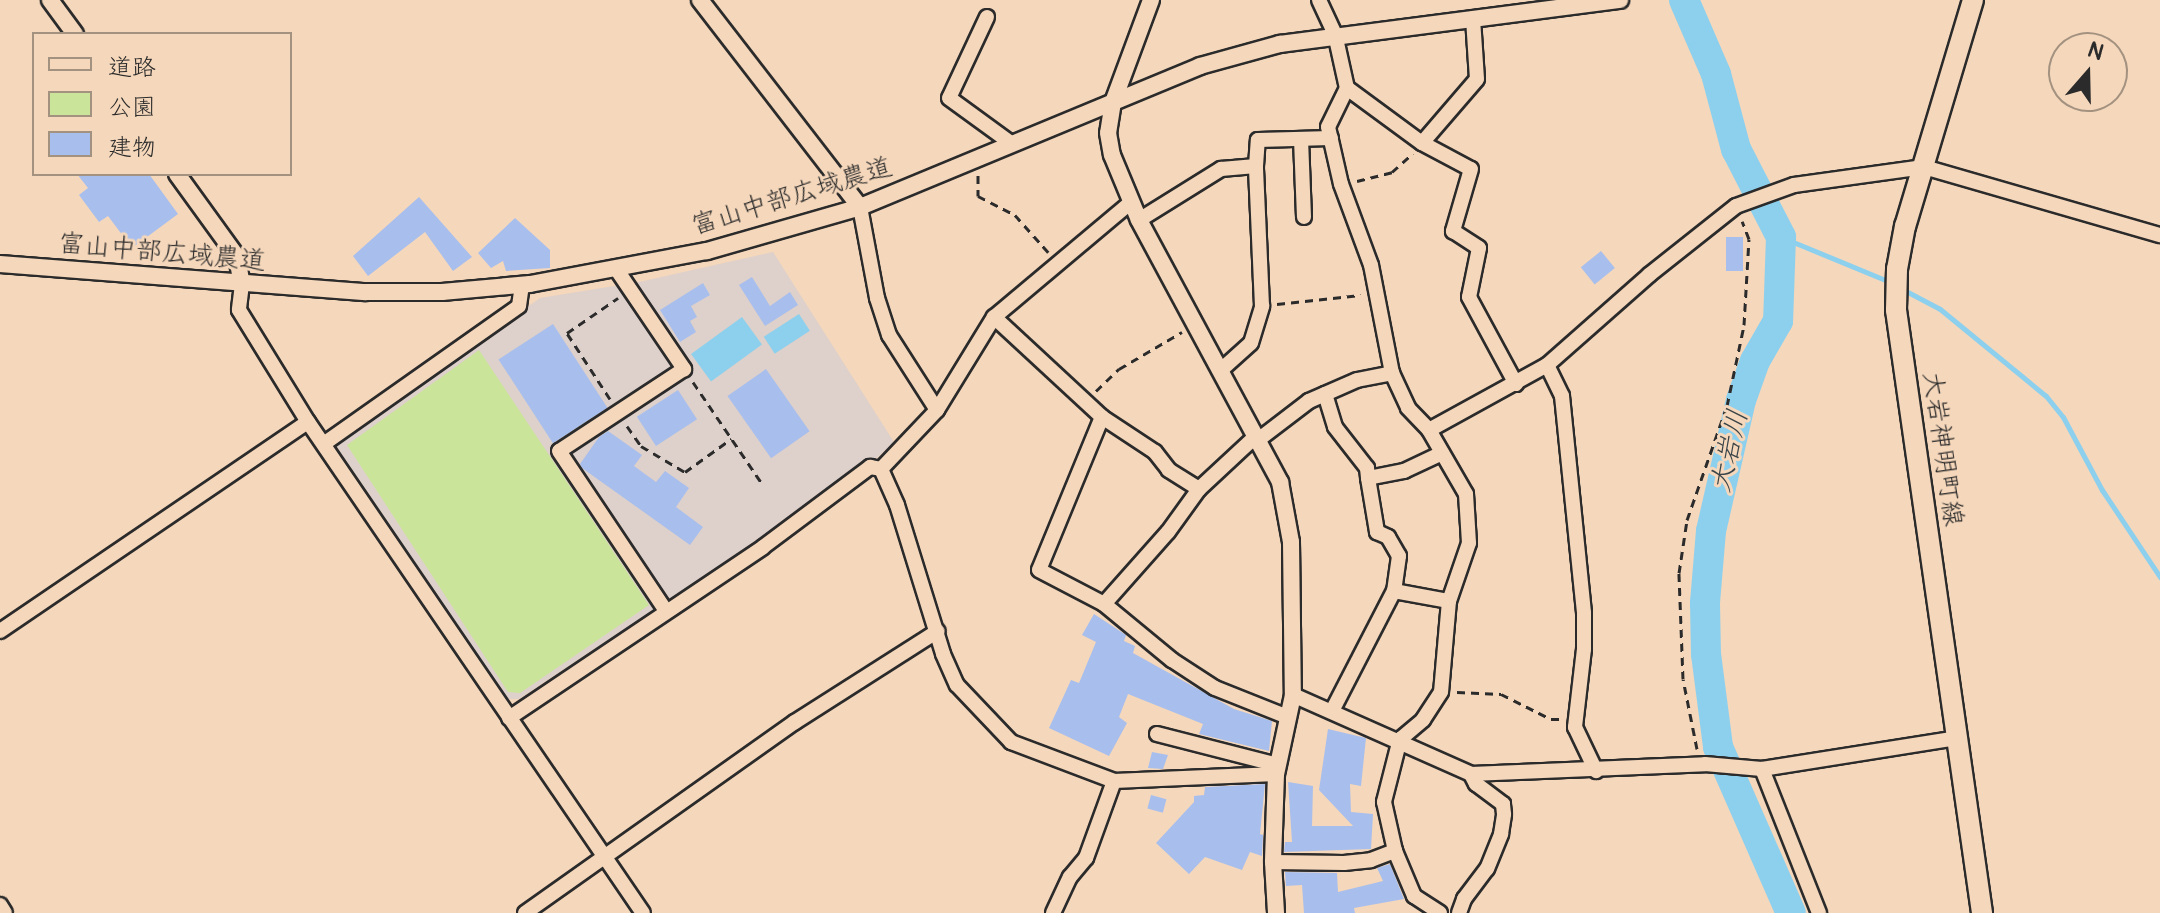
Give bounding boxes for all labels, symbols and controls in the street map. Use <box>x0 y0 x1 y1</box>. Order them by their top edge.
legend <box>32 32 292 176</box>
north arrow <box>2048 32 2128 112</box>
text: N <box>2084 36 2107 67</box>
text: 道路 <box>108 53 156 82</box>
text: 公園 <box>108 93 156 122</box>
text: 建物 <box>108 133 156 162</box>
street label: 富山中部広域農道 <box>688 152 896 242</box>
street label: 富山中部広域農道 <box>57 228 267 278</box>
street label: 大岩神明町線 <box>1916 370 1968 528</box>
water label: 大岩川 <box>1704 406 1756 496</box>

